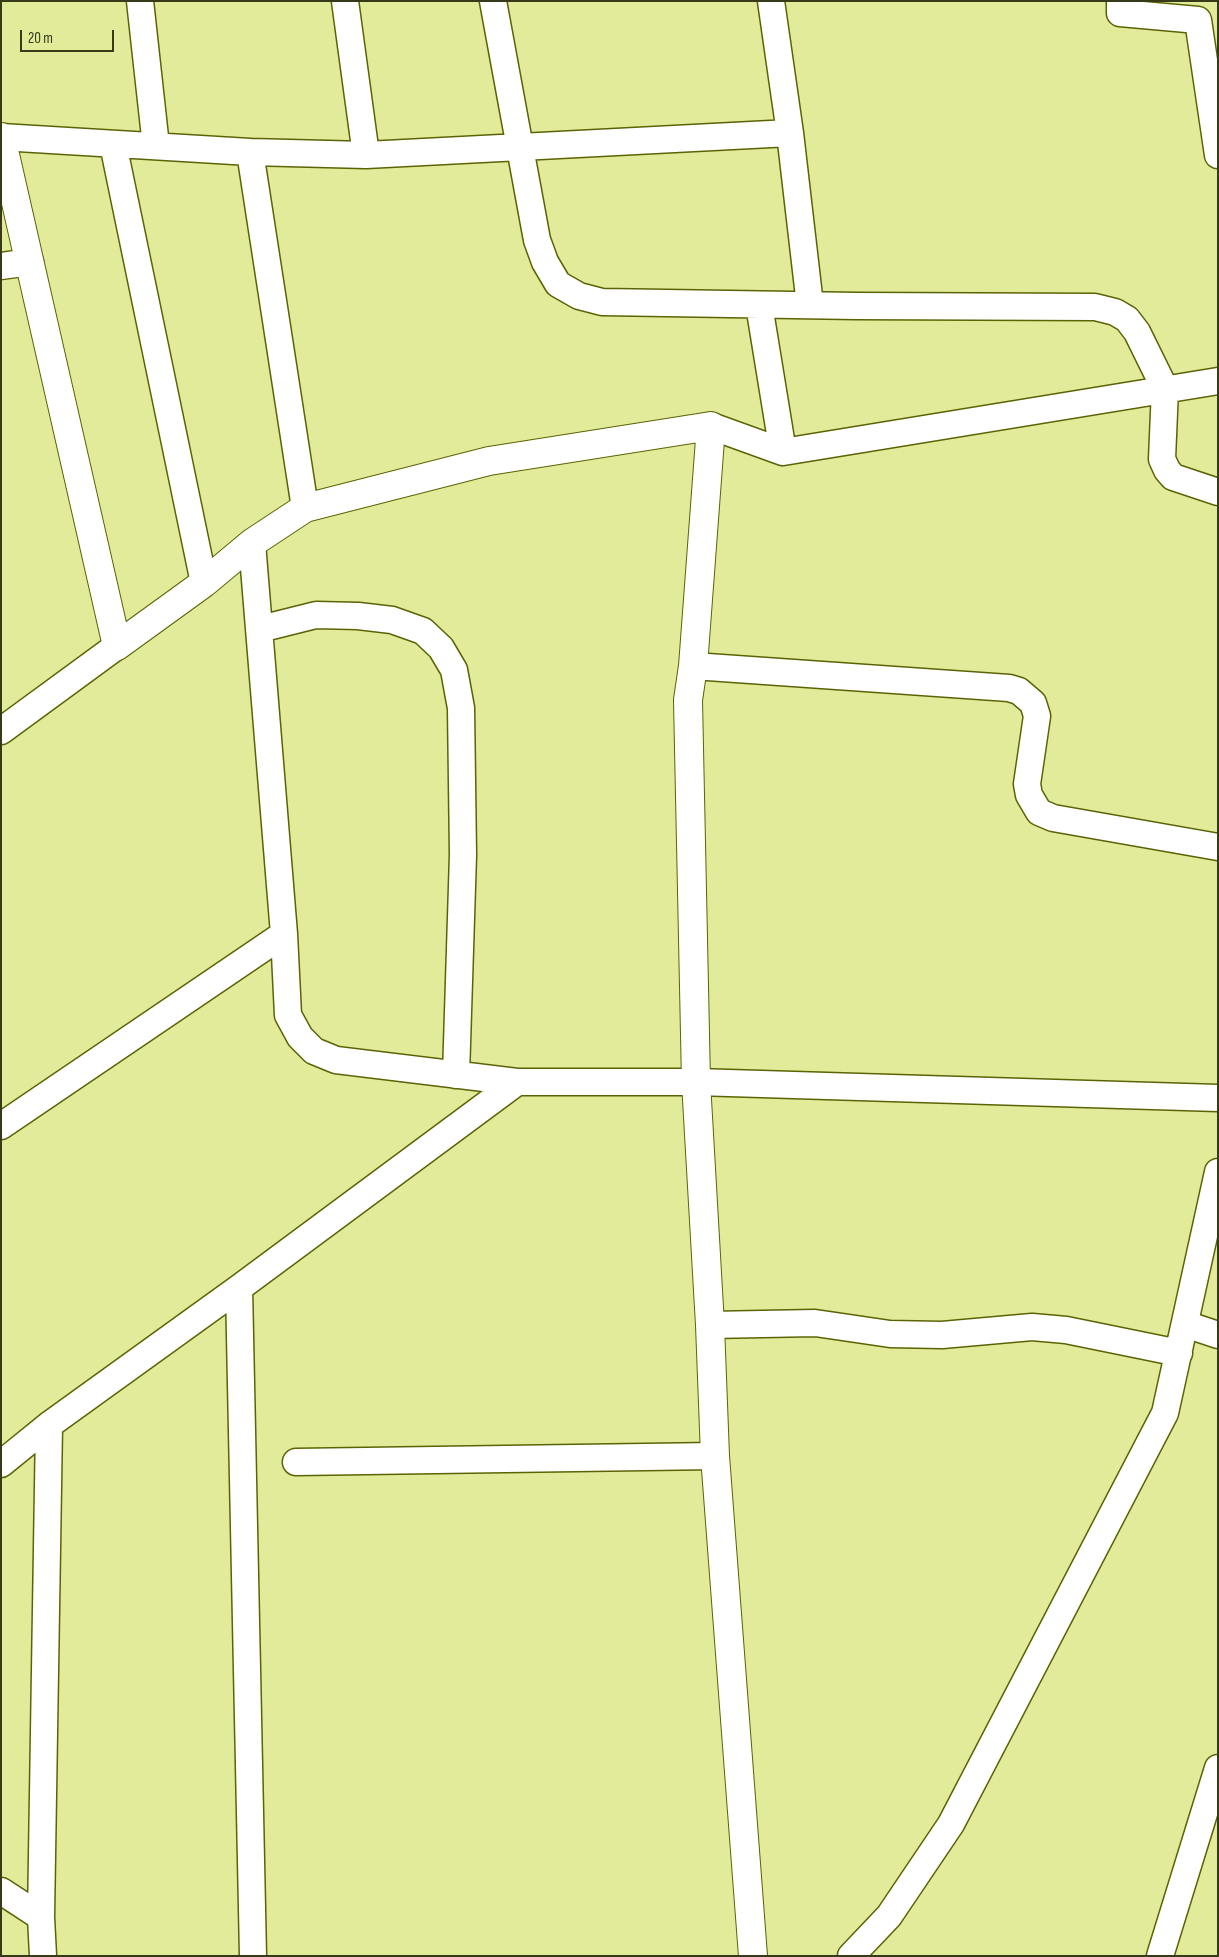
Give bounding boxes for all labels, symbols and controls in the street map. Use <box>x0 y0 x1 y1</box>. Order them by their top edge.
scale bar <box>22 20 116 52</box>
text: 20 m <box>28 29 53 48</box>

